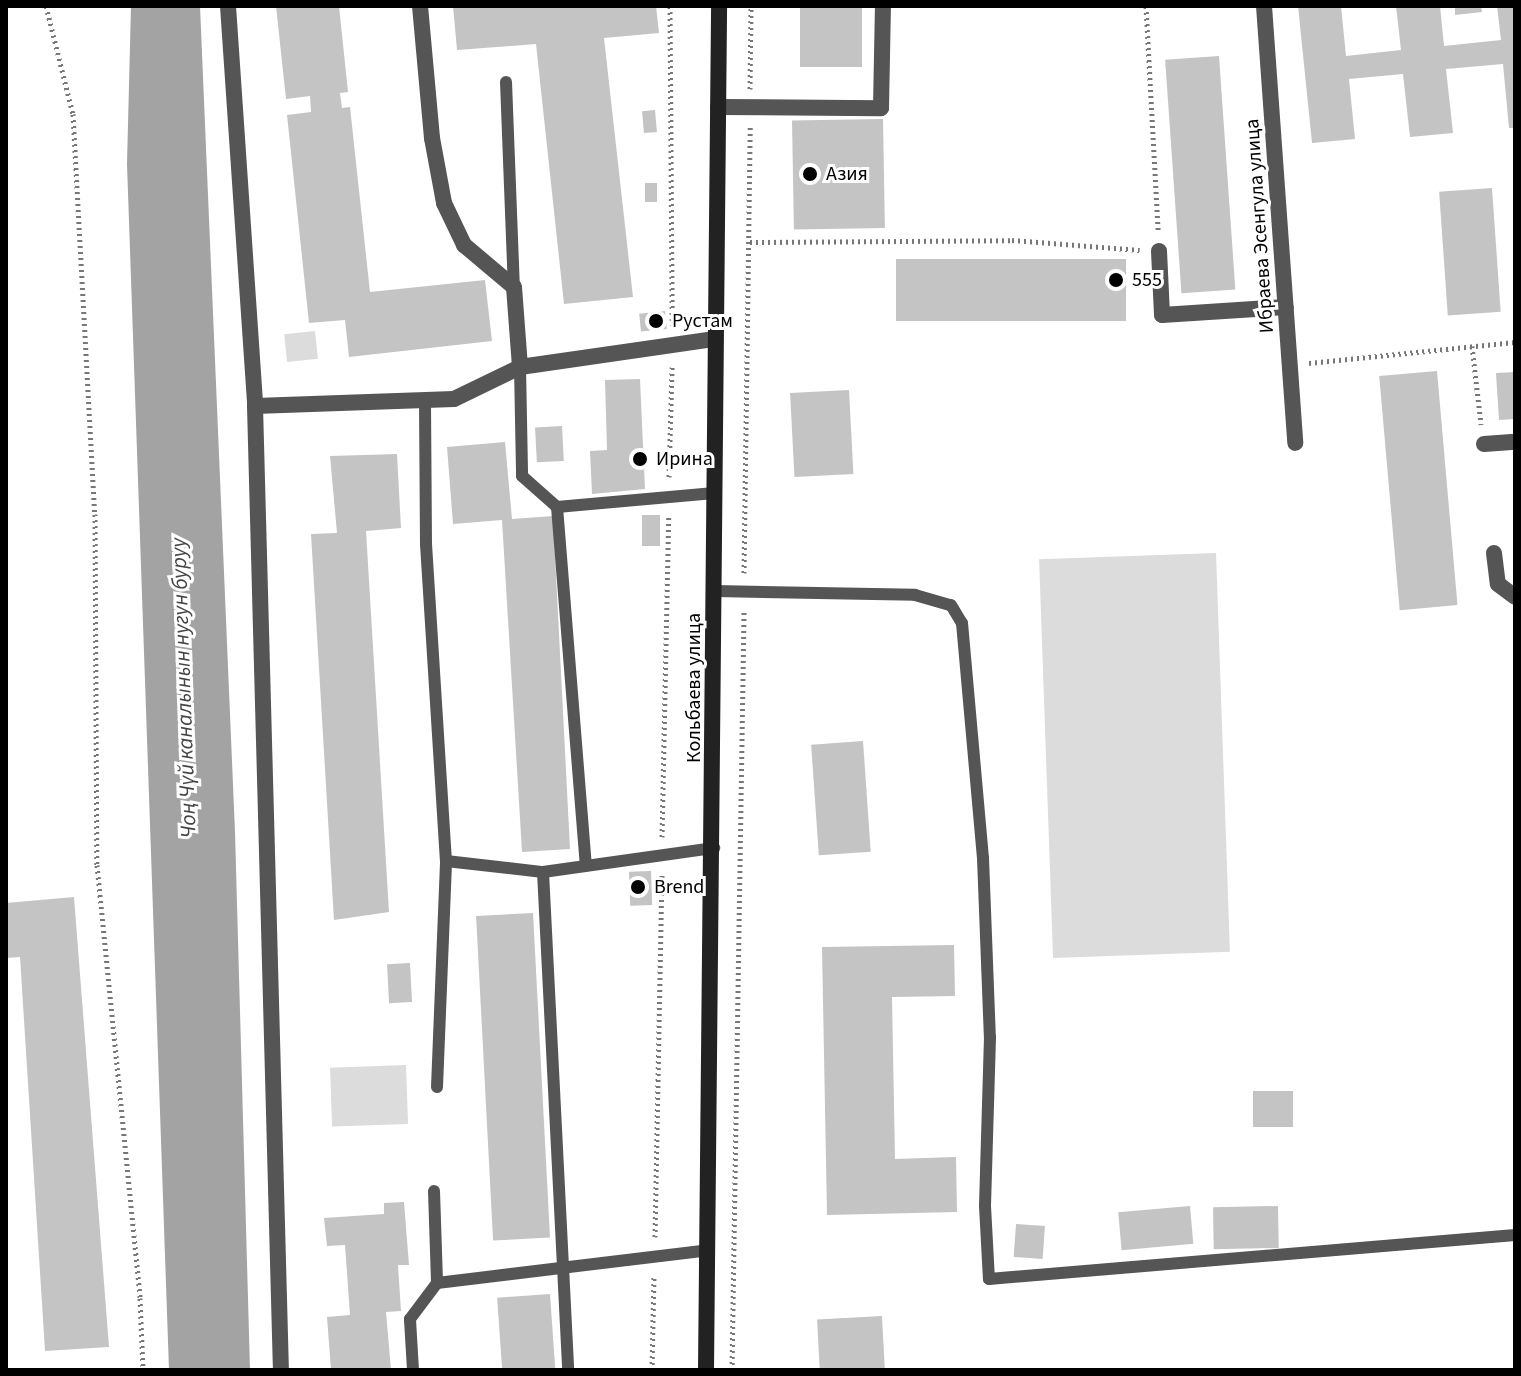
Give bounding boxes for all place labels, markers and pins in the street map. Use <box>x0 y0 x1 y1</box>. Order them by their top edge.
place label: Азия <box>826 162 868 186</box>
marker: Азия <box>801 165 819 183</box>
place label: 555 <box>1132 268 1162 292</box>
marker: 555 <box>1107 271 1125 289</box>
place label: Рустам <box>672 309 733 333</box>
marker: Рустам <box>647 312 665 330</box>
place label: Ирина <box>656 447 713 471</box>
marker: Ирина <box>631 450 649 468</box>
place label: Brend <box>654 875 704 899</box>
marker: Brend <box>629 878 647 896</box>

